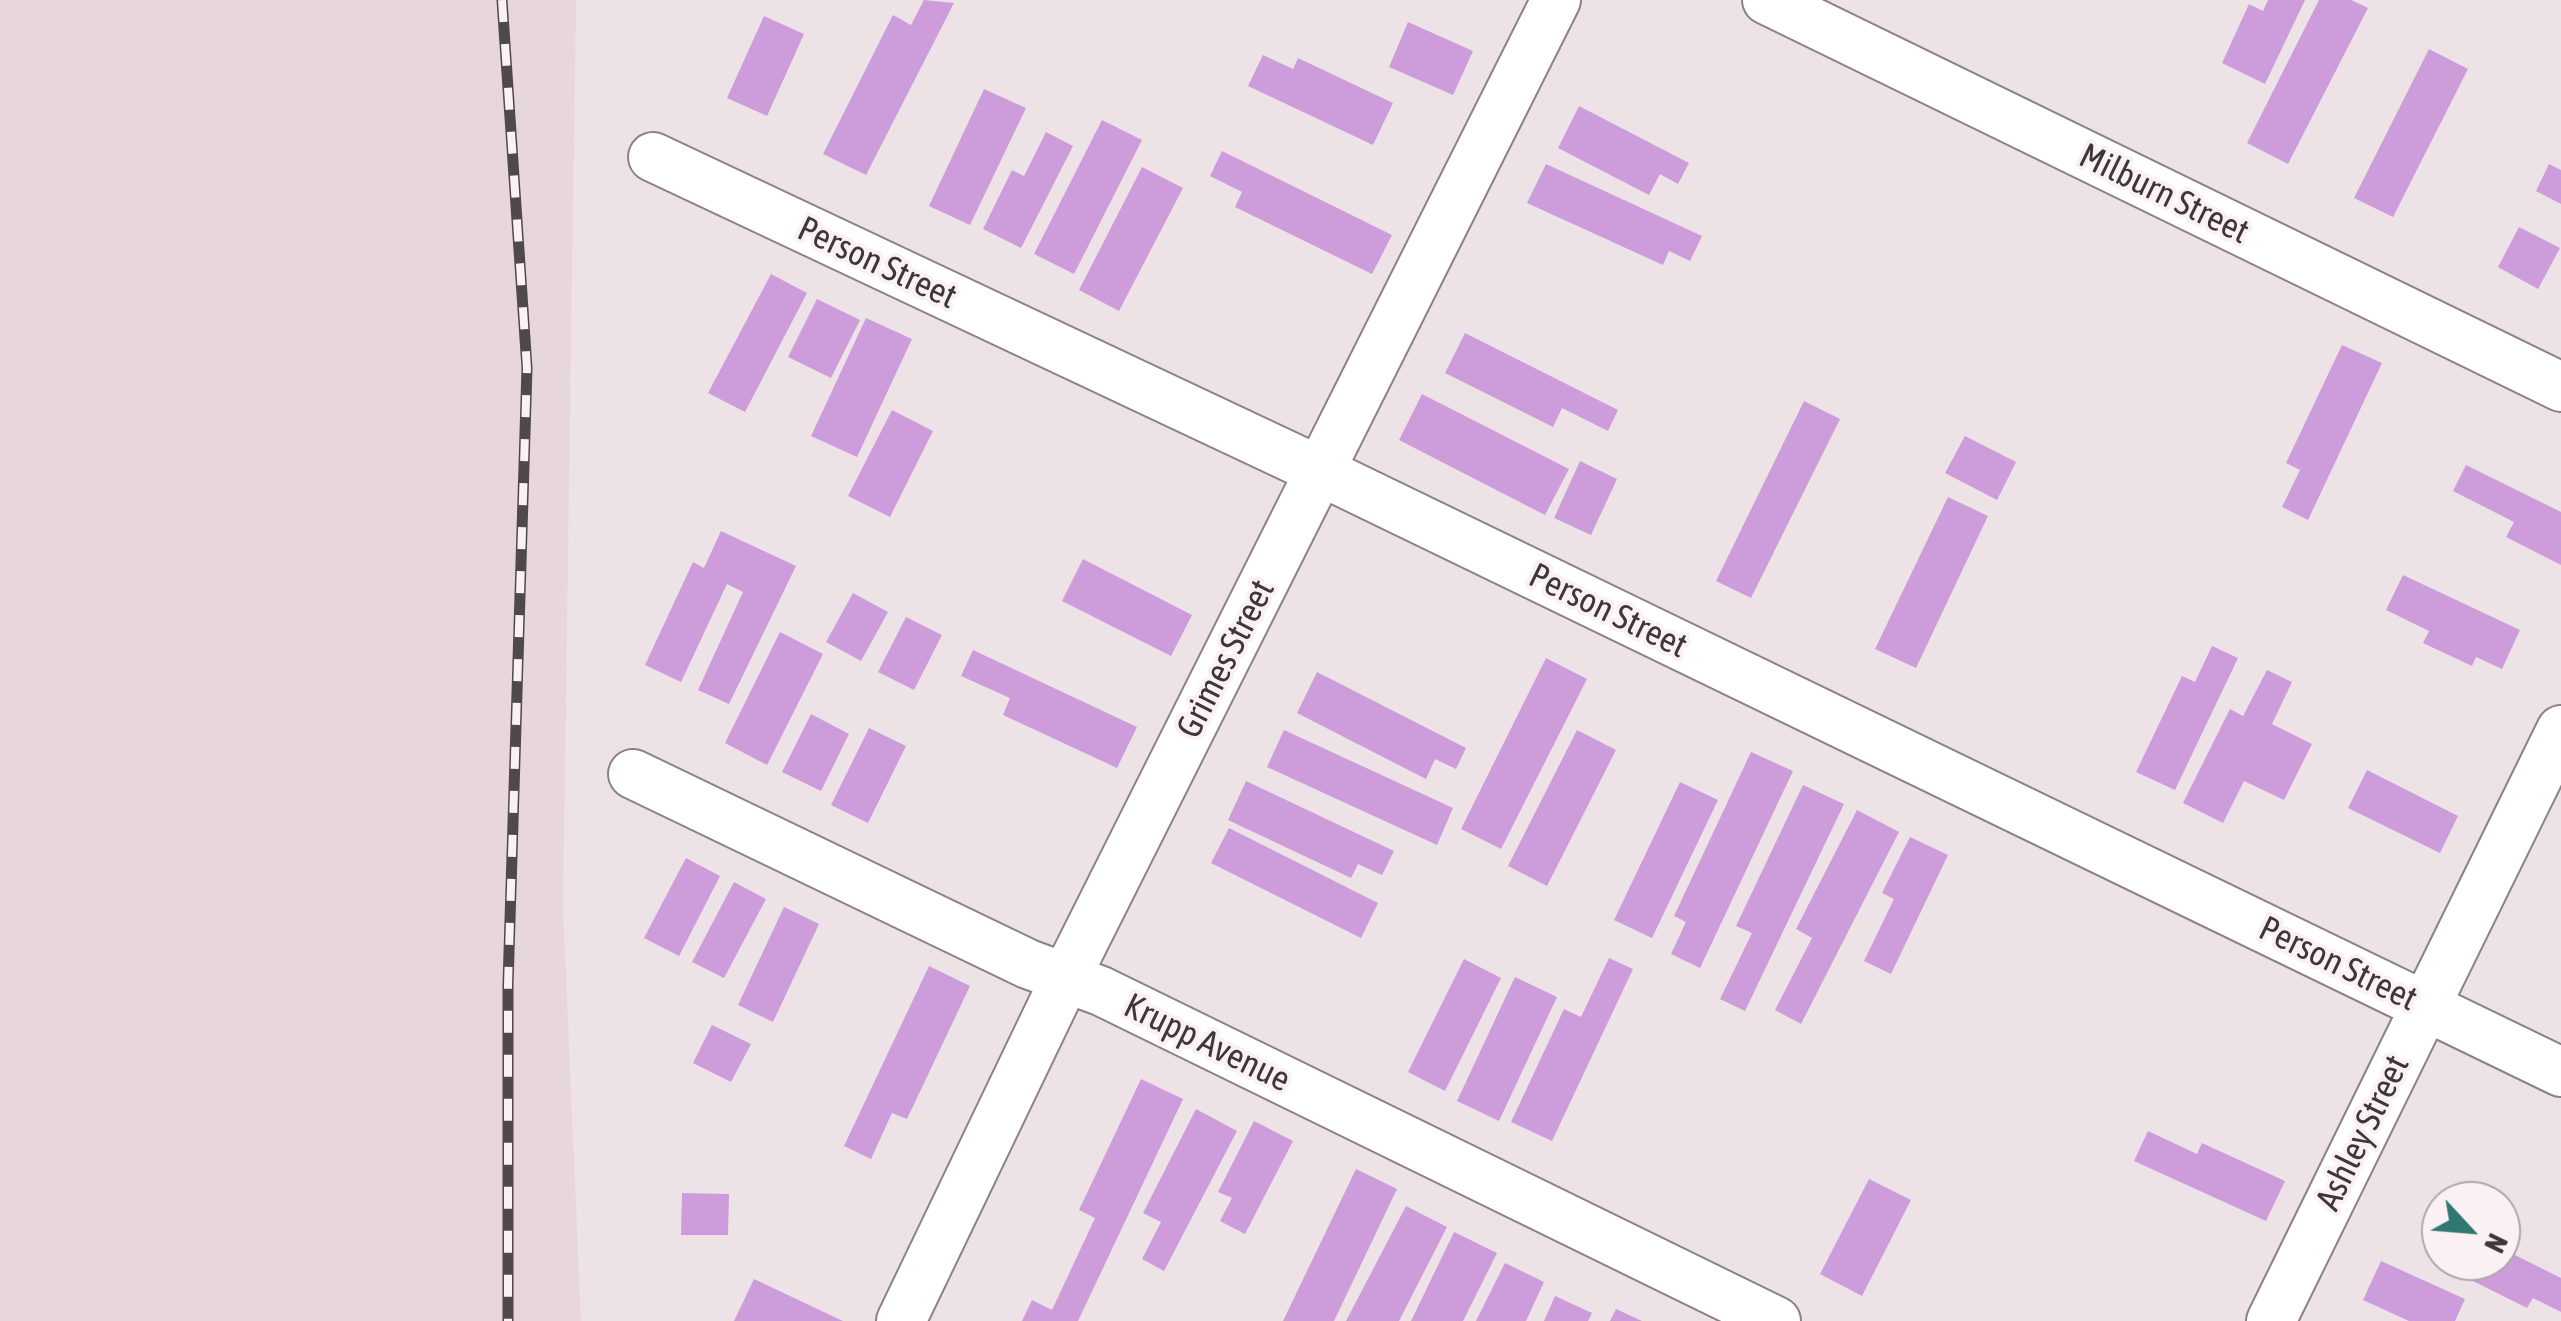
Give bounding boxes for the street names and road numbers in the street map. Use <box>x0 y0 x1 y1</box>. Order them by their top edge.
street label: Milburn Street <box>2072 135 2256 253</box>
street label: Person Street <box>791 208 963 318</box>
street label: Person Street <box>1522 555 1694 667</box>
street label: Grimes Street <box>1168 573 1284 745</box>
street label: Person Street <box>2252 908 2424 1020</box>
street label: Krupp Avenue <box>1117 985 1297 1101</box>
street label: Ashley Street <box>2308 1049 2418 1217</box>

